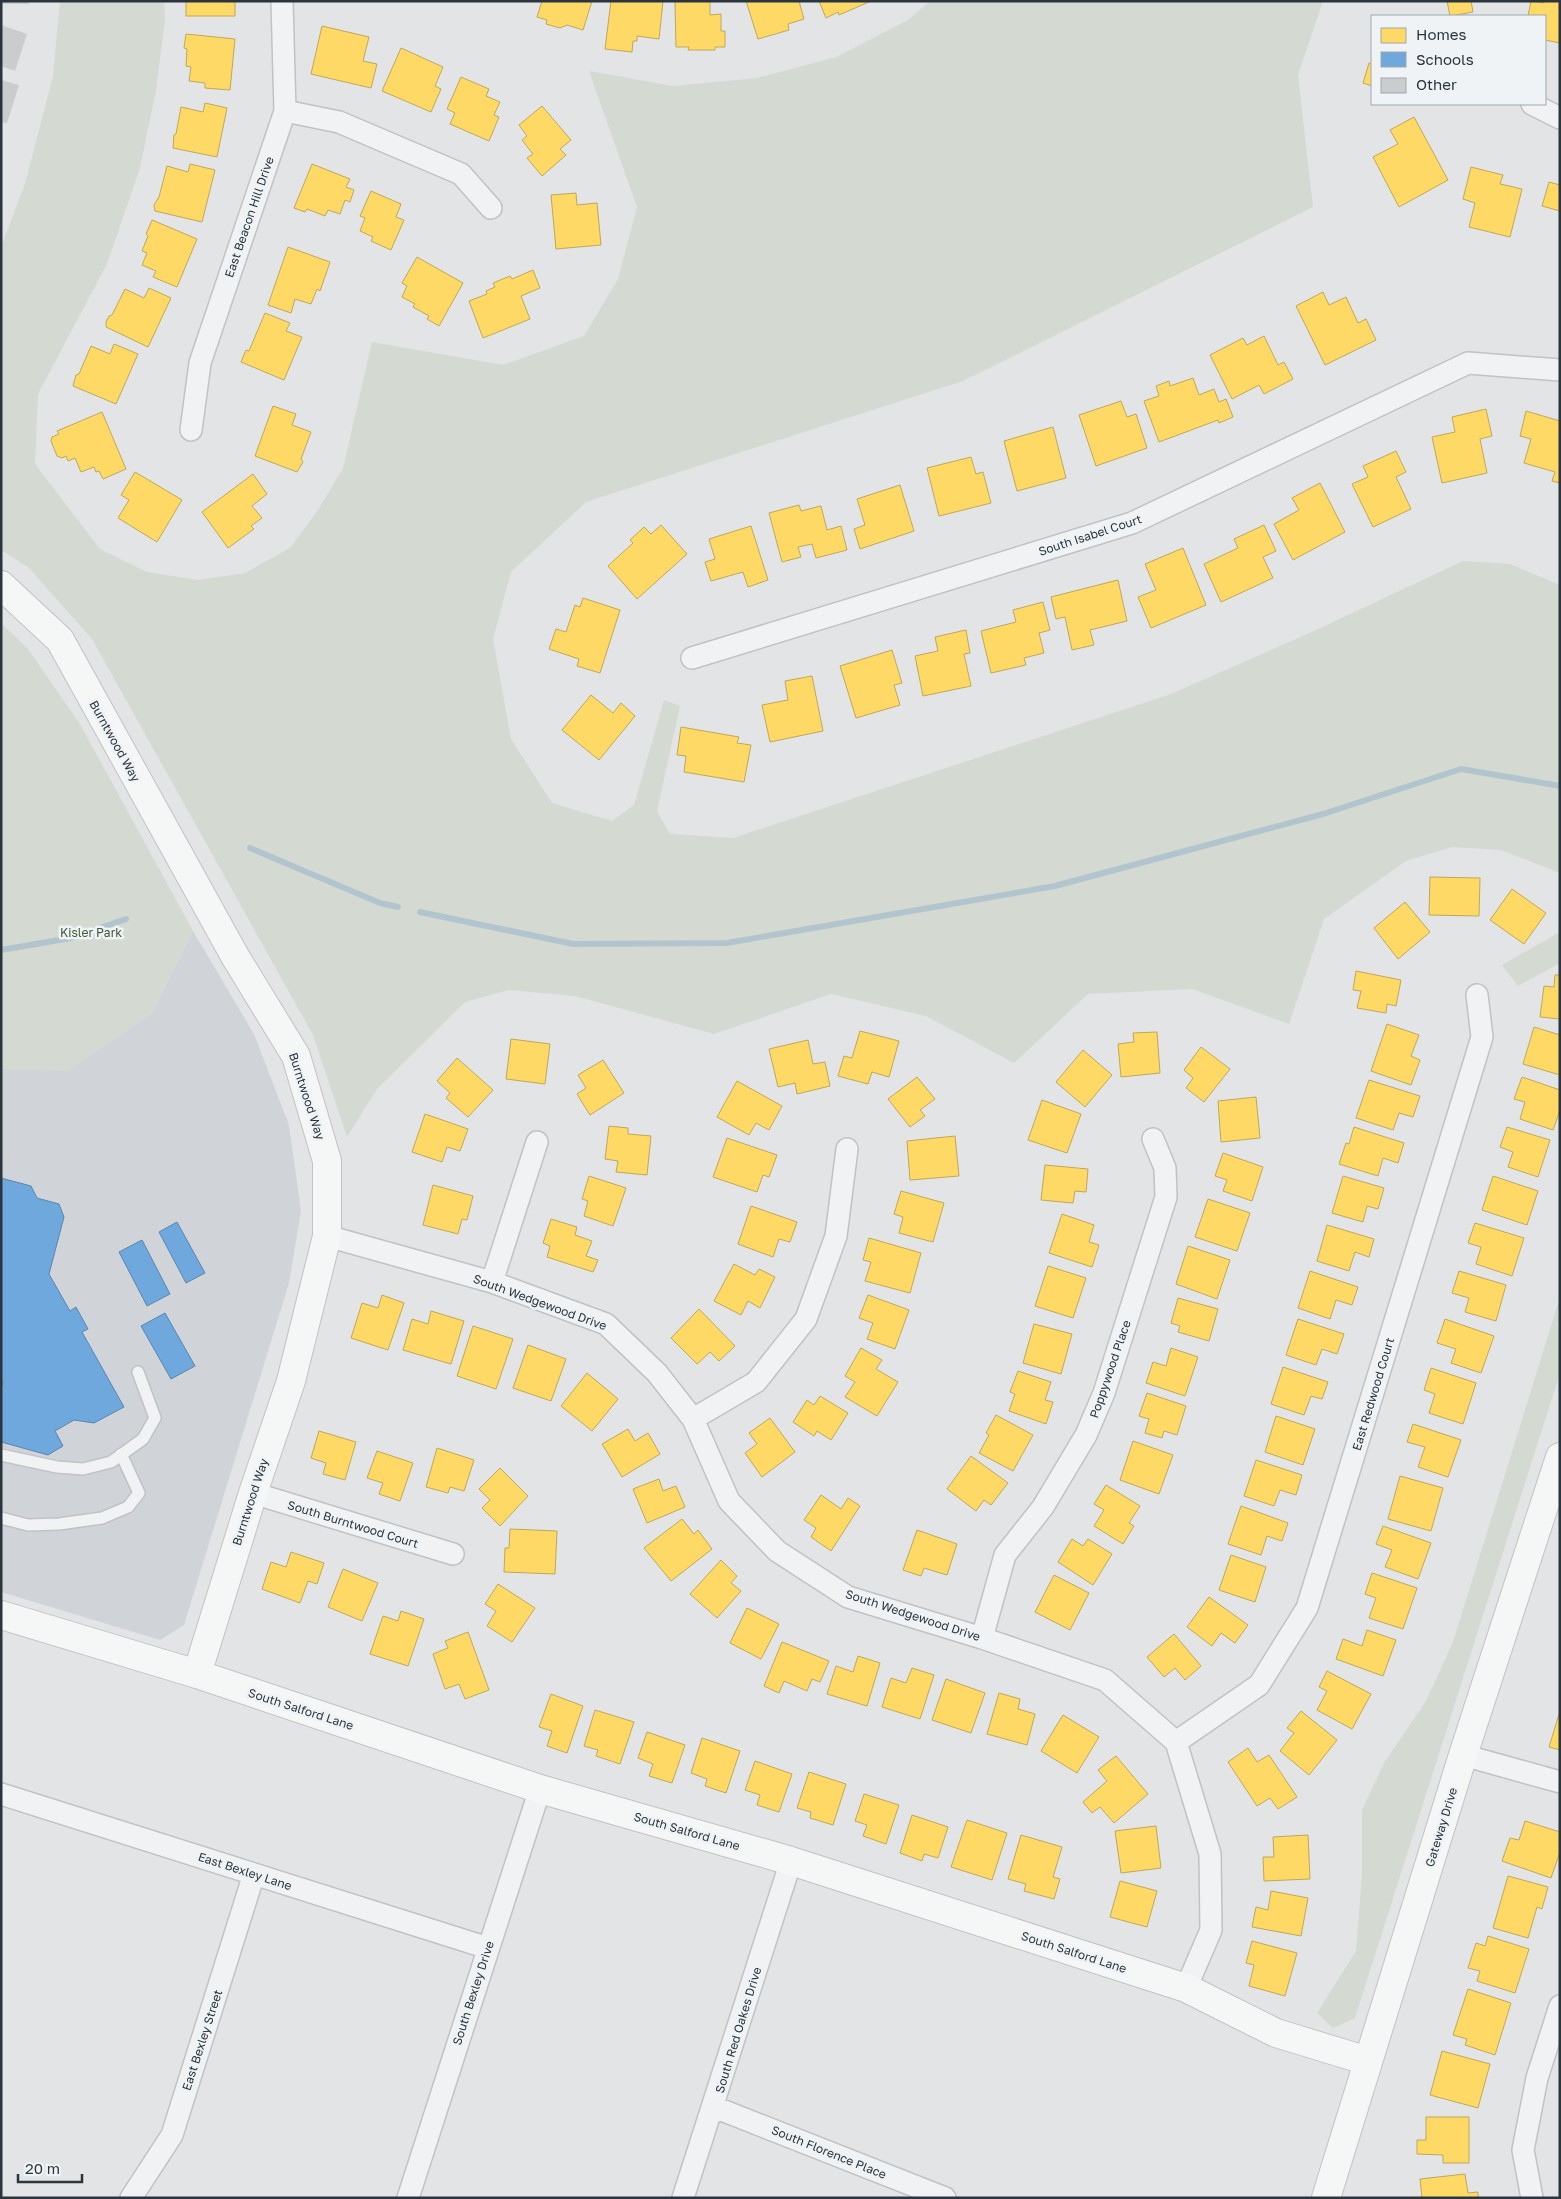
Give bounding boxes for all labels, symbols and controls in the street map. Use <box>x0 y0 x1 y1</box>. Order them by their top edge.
legend <box>1371 15 1546 105</box>
text: Homes <box>1416 25 1466 43</box>
text: Schools <box>1416 50 1474 68</box>
text: Other <box>1416 75 1457 93</box>
street label: East Beacon Hill Drive <box>221 155 277 279</box>
street label: South Isabel Court <box>1036 511 1144 559</box>
street label: Burntwood Way <box>86 698 144 785</box>
park label: Kisler Park <box>60 925 122 940</box>
street label: Burntwood Way <box>286 1050 328 1142</box>
street label: South Wedgewood Drive <box>471 1271 609 1333</box>
street label: Poppywood Place <box>1086 1318 1134 1420</box>
street label: East Redwood Court <box>1349 1336 1397 1452</box>
street label: Burntwood Way <box>229 1456 271 1548</box>
street label: South Burntwood Court <box>286 1497 421 1551</box>
street label: South Wedgewood Drive <box>844 1586 982 1644</box>
street label: South Salford Lane <box>246 1685 356 1733</box>
street label: Gateway Drive <box>1422 1785 1460 1869</box>
street label: South Salford Lane <box>632 1809 742 1853</box>
street label: East Bexley Lane <box>196 1849 294 1893</box>
street label: South Salford Lane <box>1019 1928 1129 1976</box>
street label: South Bexley Drive <box>449 1939 497 2047</box>
street label: South Red Oakes Drive <box>712 1965 764 2095</box>
street label: East Bexley Street <box>179 1987 225 2092</box>
street label: South Florence Place <box>769 2122 889 2182</box>
scale bar <box>18 2152 81 2184</box>
text: 20 m <box>25 2159 60 2177</box>

